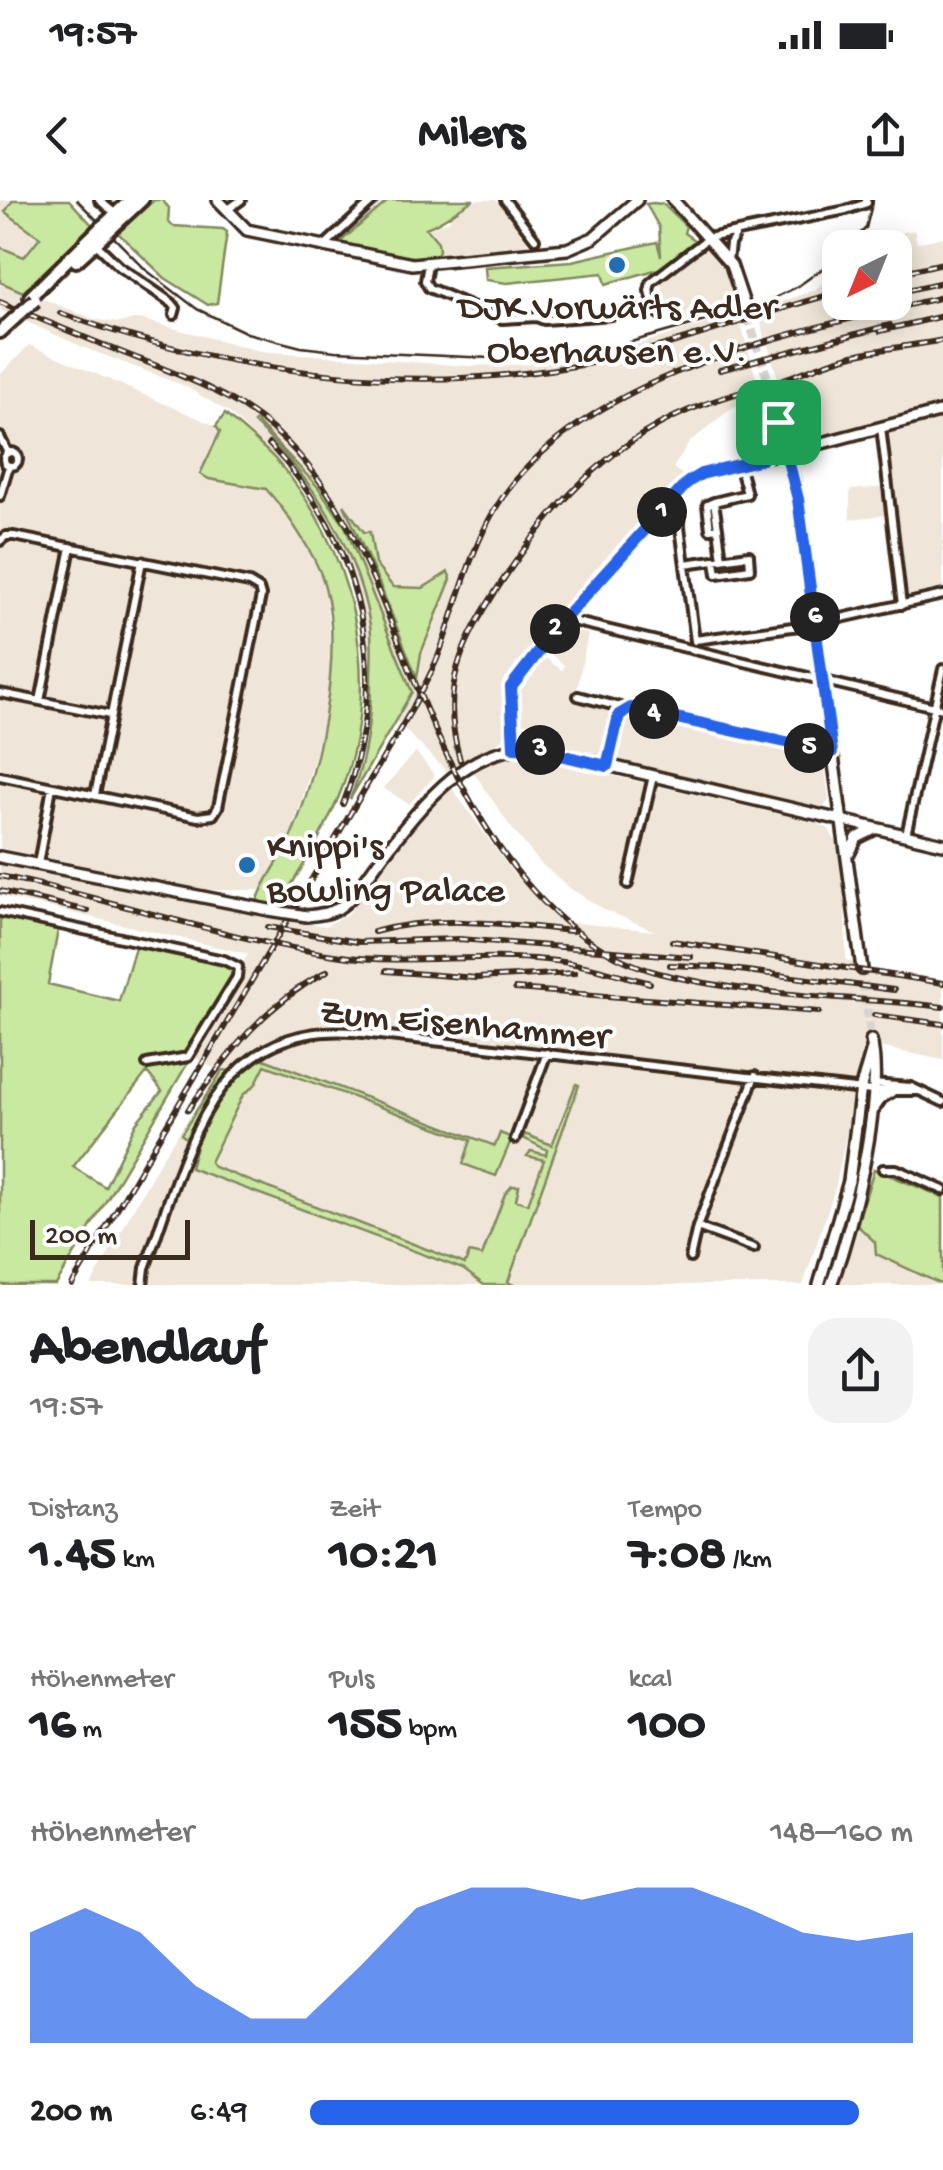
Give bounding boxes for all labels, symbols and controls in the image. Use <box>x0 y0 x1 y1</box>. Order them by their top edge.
text: 19:57 <box>50 13 136 57</box>
icon: back <box>30 108 85 163</box>
icon: share <box>858 108 913 163</box>
text: Milers <box>418 109 525 162</box>
north arrow <box>822 230 912 320</box>
map controls <box>822 230 912 320</box>
marker: DJK Vorwärts Adler Oberhausen e.V. <box>606 254 628 276</box>
place label: DJK Vorwärts Adler Oberhausen e.V. <box>455 288 779 376</box>
pin <box>736 380 821 465</box>
icon: arrive <box>751 395 806 450</box>
pin: 1 <box>637 487 687 537</box>
text: 1 <box>656 495 668 528</box>
pin: 6 <box>790 592 840 642</box>
text: 6 <box>808 600 822 633</box>
pin: 2 <box>530 604 580 654</box>
text: 2 <box>548 612 562 645</box>
pin: 4 <box>629 689 679 739</box>
text: 4 <box>647 697 661 730</box>
pin: 5 <box>784 723 834 773</box>
pin: 3 <box>515 725 565 775</box>
text: 5 <box>802 731 816 764</box>
text: 3 <box>533 733 547 766</box>
place label: Knippi's Bowling Palace <box>266 827 505 915</box>
marker: Knippi's Bowling Palace <box>236 854 258 876</box>
street label: Zum Eisenhammer <box>318 992 615 1062</box>
scale bar <box>30 1215 190 1260</box>
text: 200 m <box>45 1221 117 1254</box>
button: share <box>808 1318 913 1423</box>
text: Abendlauf <box>30 1319 264 1383</box>
text: 19:57 <box>30 1389 102 1427</box>
text: Distanz <box>30 1494 117 1527</box>
text: Zeit <box>329 1494 379 1527</box>
text: Tempo <box>629 1494 702 1527</box>
text: 1.45 <box>30 1527 116 1586</box>
text: 10:21 <box>329 1527 438 1586</box>
text: 7:08 <box>629 1527 726 1586</box>
text: km <box>116 1544 155 1577</box>
text: /km <box>726 1544 772 1577</box>
text: Höhenmeter <box>30 1664 173 1697</box>
text: Puls <box>329 1664 374 1697</box>
text: kcal <box>629 1664 672 1697</box>
text: 16 <box>30 1697 76 1756</box>
text: 155 <box>329 1697 402 1756</box>
text: 100 <box>629 1697 706 1756</box>
text: m <box>76 1714 102 1747</box>
text: bpm <box>402 1714 457 1747</box>
text: Höhenmeter <box>30 1815 194 1853</box>
text: 148–160 m <box>770 1815 913 1853</box>
text: 200 m <box>30 2094 112 2132</box>
text: 6:49 <box>190 2094 247 2132</box>

